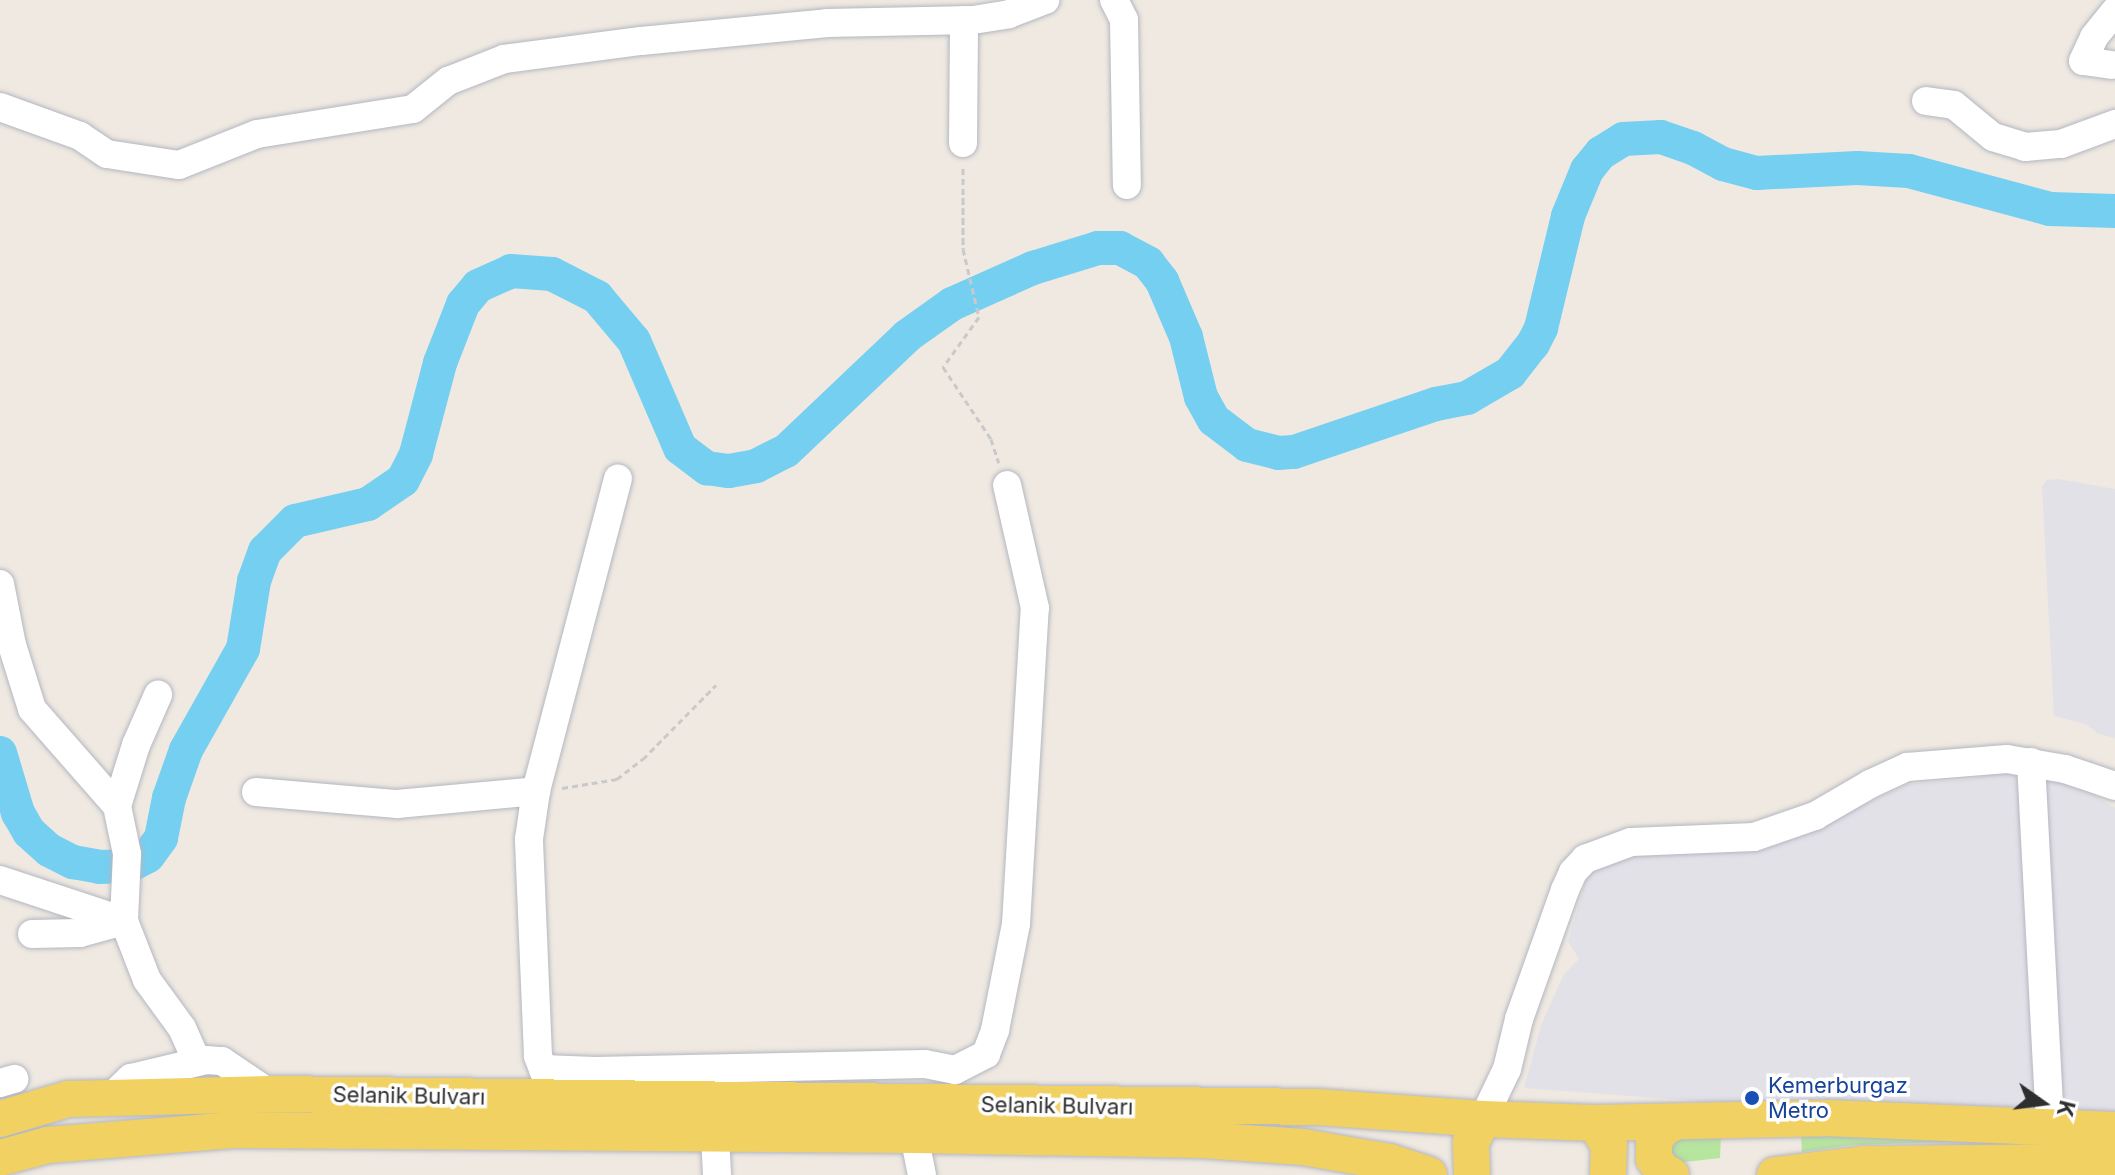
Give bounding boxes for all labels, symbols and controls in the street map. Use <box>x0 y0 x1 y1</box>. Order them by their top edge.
north arrow <box>2003 1063 2083 1143</box>
place label: Kemerburgaz Metro <box>1768 1072 1908 1124</box>
street label: Selanik Bulvarı <box>332 1081 486 1111</box>
marker: Kemerburgaz Metro <box>1743 1089 1761 1107</box>
street label: Selanik Bulvarı <box>980 1091 1134 1121</box>
text: K <box>2052 1098 2081 1120</box>

